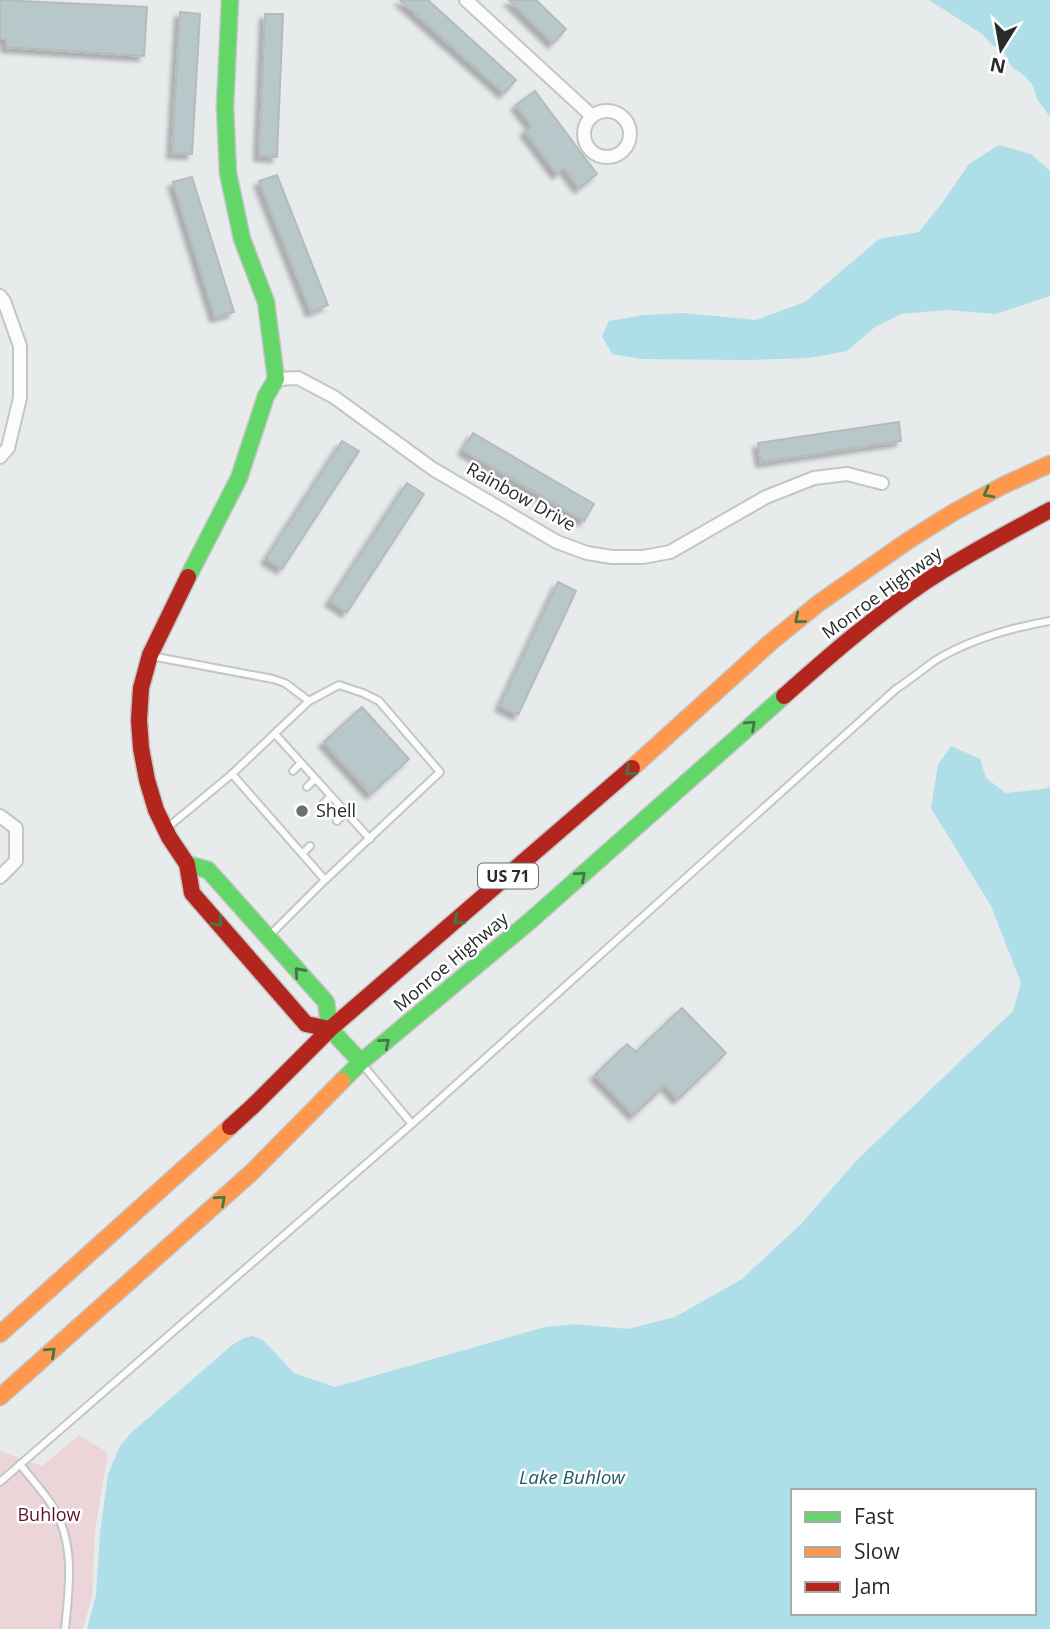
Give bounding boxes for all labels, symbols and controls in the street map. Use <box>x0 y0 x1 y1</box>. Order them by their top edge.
north arrow <box>966 14 1036 84</box>
text: N <box>988 51 1008 80</box>
street label: Rainbow Drive <box>463 456 580 536</box>
one-way arrow <box>983 485 995 498</box>
street label: Monroe Highway <box>817 540 947 644</box>
one-way arrow <box>795 611 808 623</box>
one-way arrow <box>743 721 756 733</box>
one-way arrow <box>625 763 638 775</box>
place label: Shell <box>316 798 356 822</box>
marker: Shell <box>294 803 310 819</box>
road number: US 71 <box>478 863 538 888</box>
one-way arrow <box>573 872 586 884</box>
street label: Monroe Highway <box>388 906 513 1016</box>
one-way arrow <box>453 912 466 924</box>
one-way arrow <box>210 914 222 927</box>
one-way arrow <box>295 967 307 980</box>
one-way arrow <box>377 1038 389 1051</box>
one-way arrow <box>213 1196 226 1208</box>
one-way arrow <box>43 1347 56 1360</box>
water label: Lake Buhlow <box>519 1464 626 1490</box>
legend <box>791 1489 1036 1615</box>
park label: Buhlow <box>17 1502 81 1526</box>
text: Fast <box>854 1502 894 1530</box>
text: Slow <box>854 1537 900 1565</box>
text: Jam <box>852 1572 891 1600</box>

